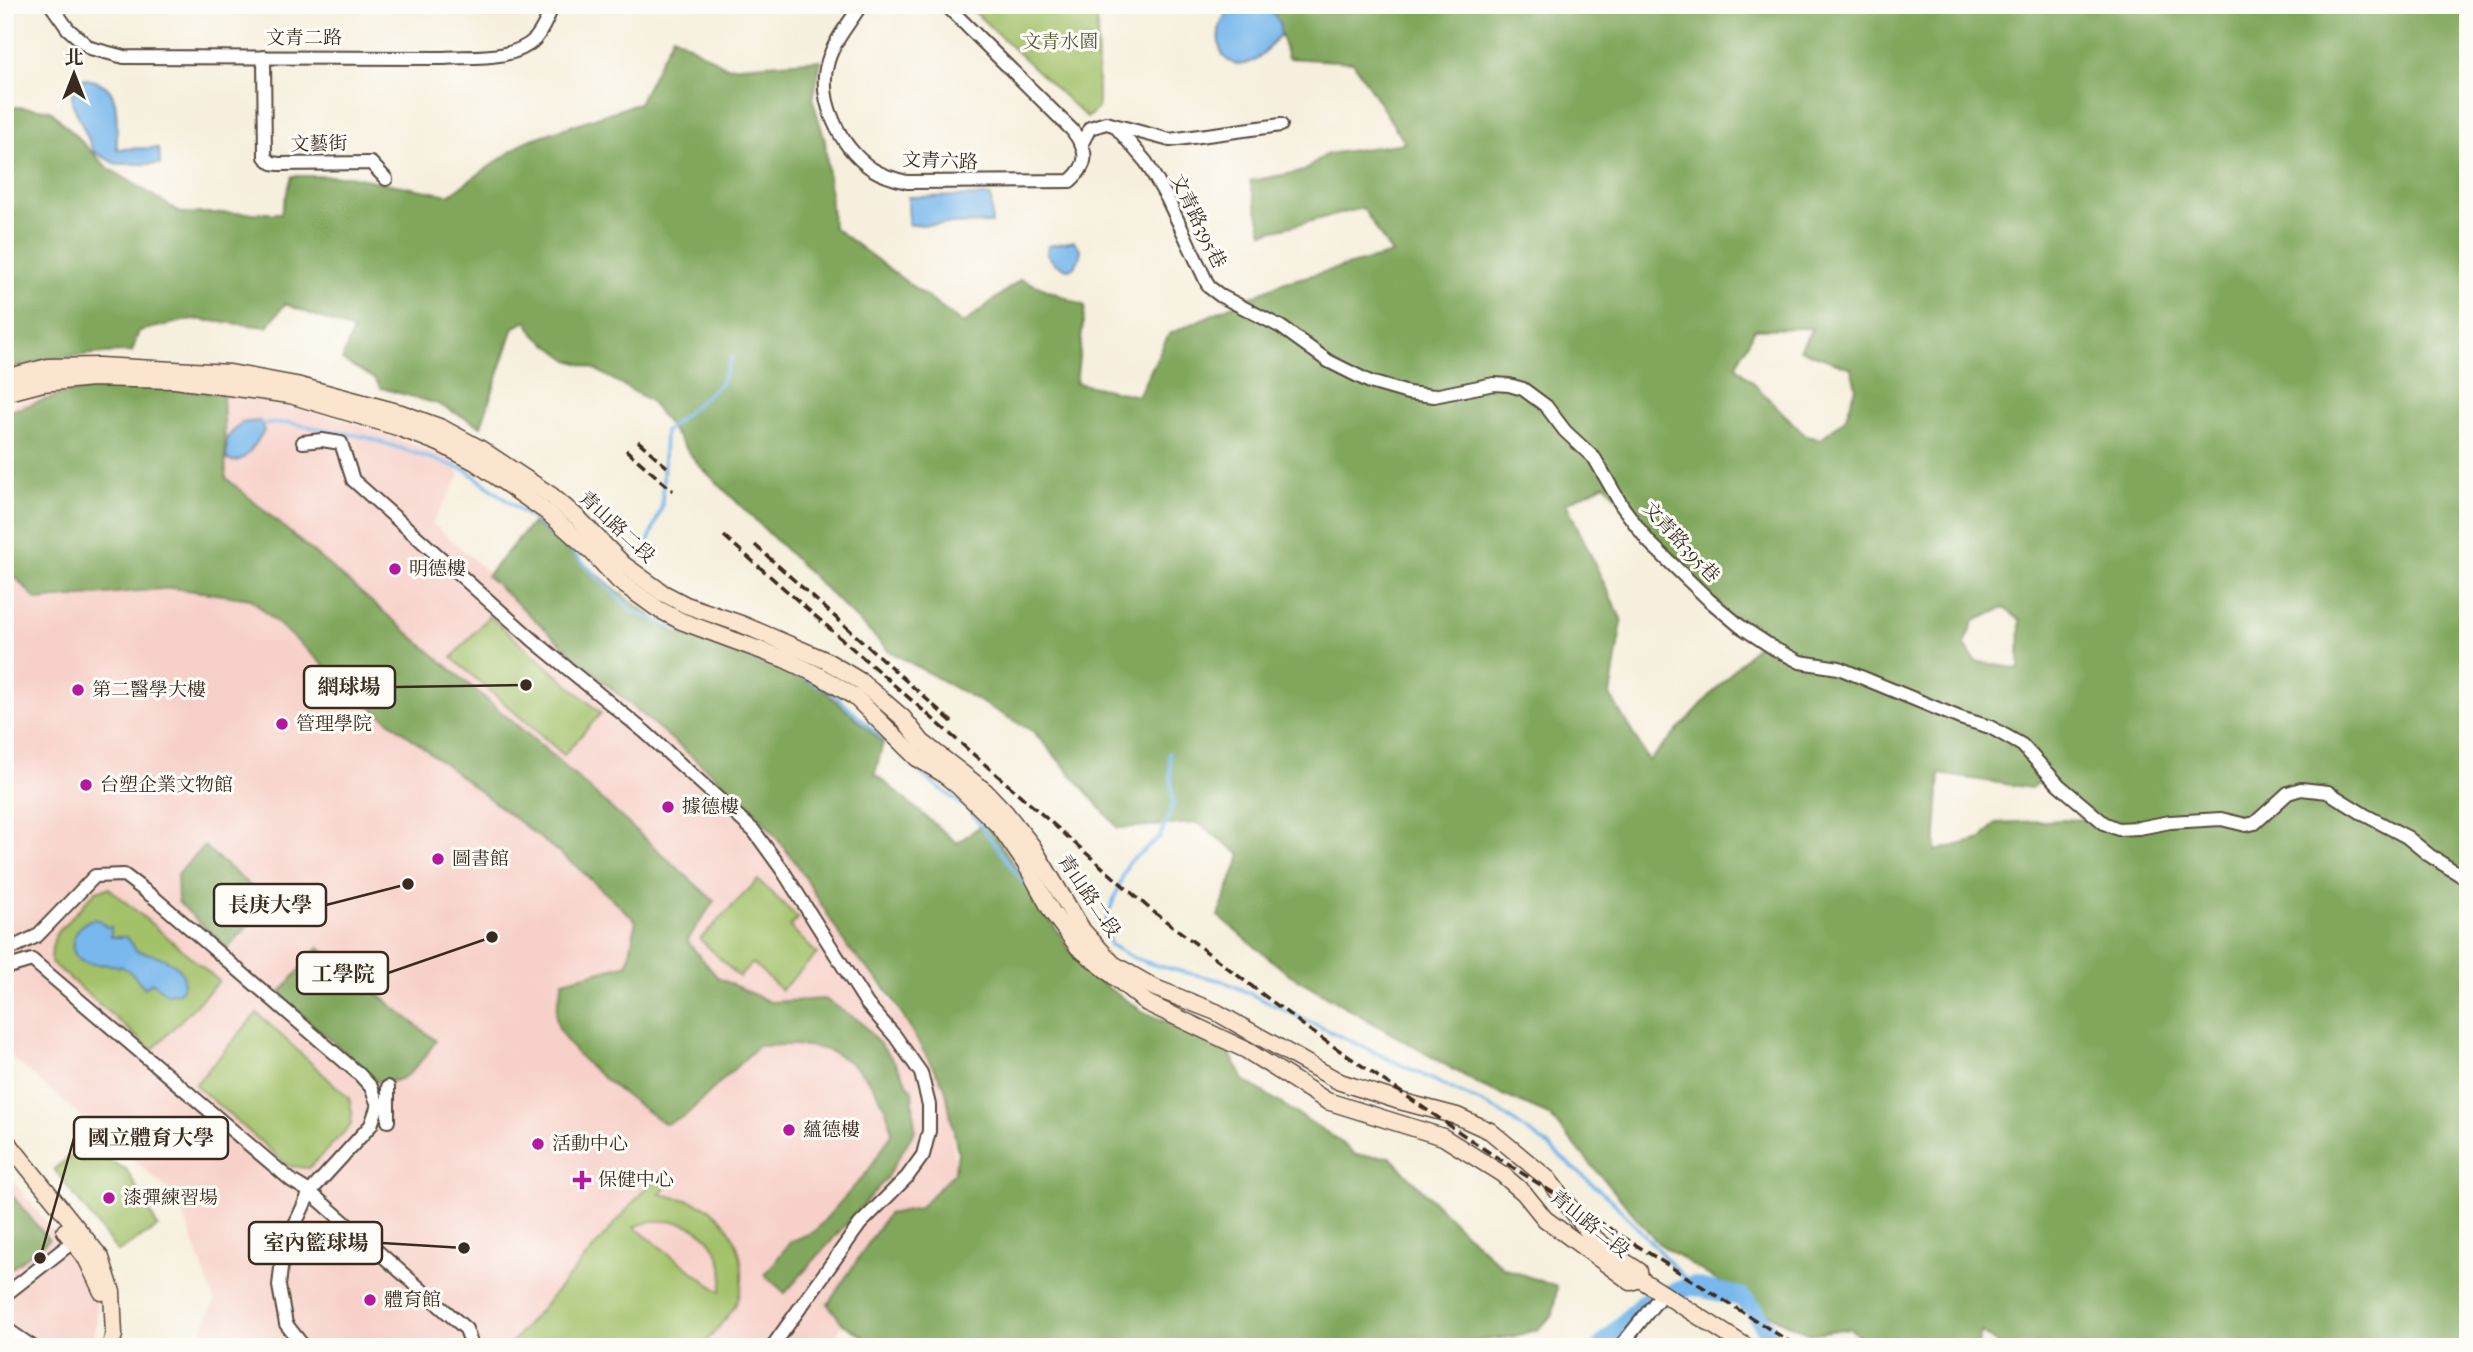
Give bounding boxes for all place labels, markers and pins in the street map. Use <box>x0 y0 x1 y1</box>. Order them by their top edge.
place label: 明德樓 <box>409 558 466 580</box>
marker: 明德樓 <box>387 561 403 577</box>
callout: 網球場 <box>304 666 395 708</box>
place label: 第二醫學大樓 <box>92 679 206 701</box>
marker: 第二醫學大樓 <box>70 682 86 698</box>
place label: 管理學院 <box>296 713 372 735</box>
marker: 管理學院 <box>274 716 290 732</box>
place label: 台塑企業文物館 <box>100 774 233 796</box>
marker: 台塑企業文物館 <box>78 777 94 793</box>
place label: 據德樓 <box>682 796 739 818</box>
marker: 據德樓 <box>660 799 676 815</box>
place label: 圖書館 <box>452 848 509 870</box>
marker: 圖書館 <box>430 851 446 867</box>
callout: 長庚大學 <box>214 884 326 926</box>
callout: 工學院 <box>297 952 388 994</box>
callout: 國立體育大學 <box>74 1117 228 1159</box>
place label: 蘊德樓 <box>803 1119 860 1141</box>
marker: 蘊德樓 <box>781 1122 797 1138</box>
place label: 活動中心 <box>552 1133 628 1155</box>
marker: 活動中心 <box>530 1136 546 1152</box>
place label: 保健中心 <box>598 1169 674 1191</box>
marker: 保健中心 <box>572 1170 592 1190</box>
place label: 漆彈練習場 <box>123 1187 218 1209</box>
marker: 漆彈練習場 <box>101 1190 117 1206</box>
callout: 室內籃球場 <box>249 1222 382 1264</box>
place label: 體育館 <box>384 1289 441 1311</box>
marker: 體育館 <box>362 1292 378 1308</box>

